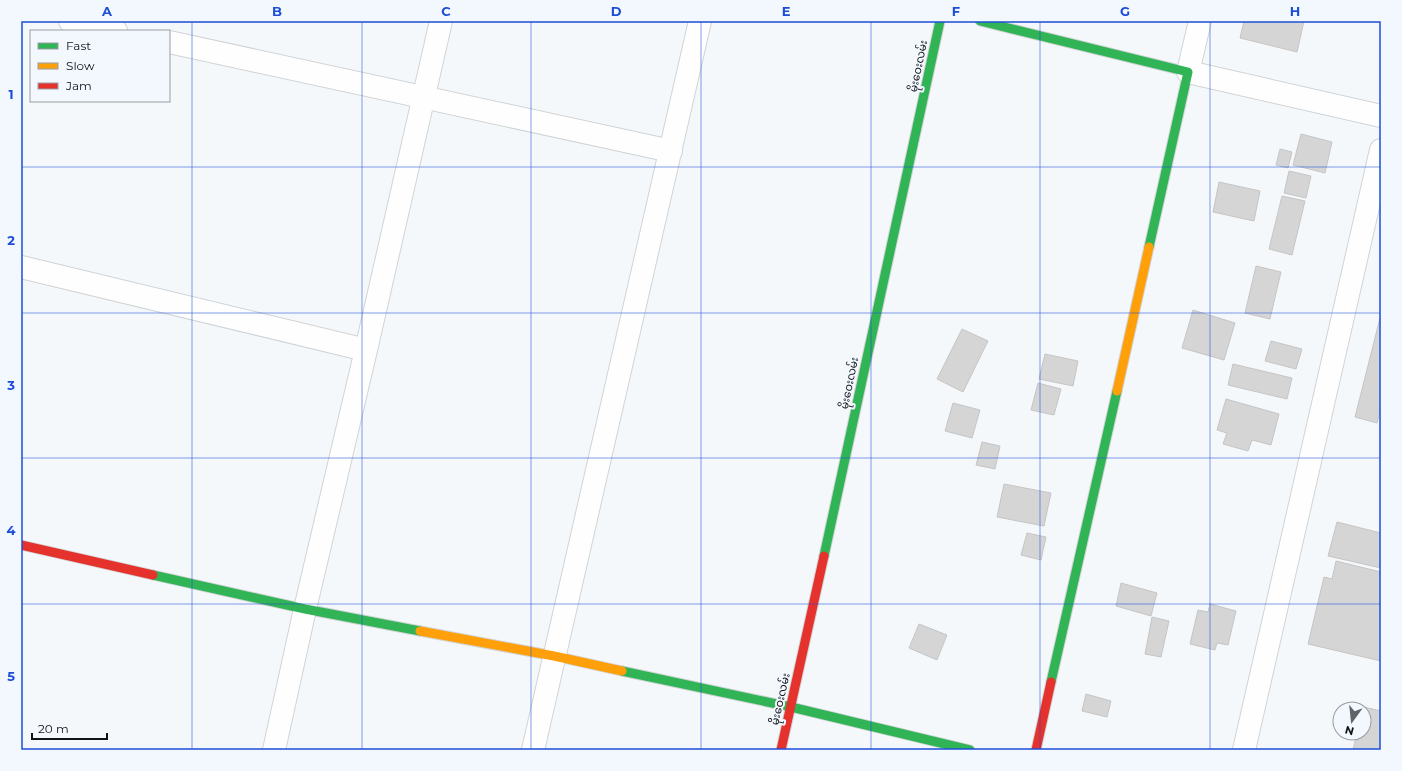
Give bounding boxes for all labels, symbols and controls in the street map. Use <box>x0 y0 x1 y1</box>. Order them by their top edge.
text: A <box>101 3 113 19</box>
text: B <box>272 3 282 19</box>
text: C <box>441 3 451 19</box>
text: D <box>611 3 622 19</box>
text: E <box>782 3 791 19</box>
text: F <box>952 3 960 19</box>
text: G <box>1120 3 1130 19</box>
text: H <box>1290 3 1300 19</box>
legend <box>30 30 170 102</box>
text: Fast <box>66 38 91 53</box>
street label: မိုးဝေးလမ်း <box>906 38 932 94</box>
text: Slow <box>66 58 95 73</box>
text: Jam <box>65 78 92 93</box>
text: 1 <box>8 86 14 102</box>
text: 2 <box>7 232 15 248</box>
street label: မိုးဝေးလမ်း <box>837 355 863 411</box>
text: 3 <box>6 377 15 393</box>
text: 4 <box>7 522 16 538</box>
text: 5 <box>7 668 15 684</box>
street label: မိုးဝေးလမ်း <box>767 671 795 727</box>
north arrow <box>1332 701 1372 741</box>
scale bar <box>32 715 107 741</box>
text: 20 m <box>38 721 69 736</box>
text: N <box>1343 723 1356 739</box>

